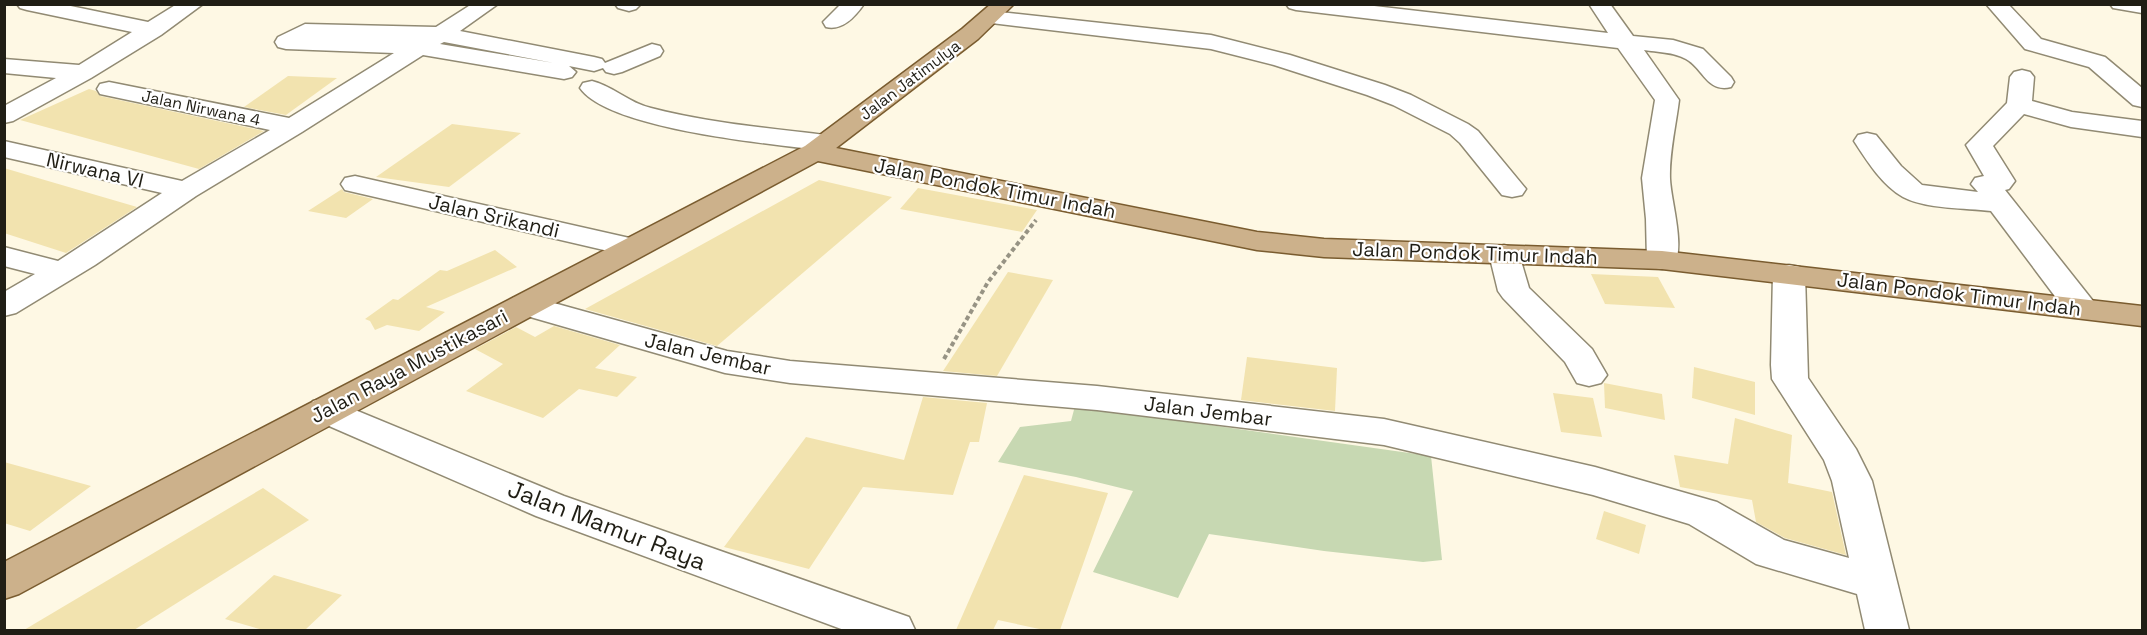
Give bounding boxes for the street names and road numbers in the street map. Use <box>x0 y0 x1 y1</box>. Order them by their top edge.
street label: Jalan Jatimulya <box>855 35 965 125</box>
street label: Jalan Nirwana 4 <box>140 85 262 131</box>
street label: Nirwana VI <box>44 146 146 194</box>
street label: Jalan Pondok Timur Indah <box>872 152 1118 224</box>
street label: Jalan Srikandi <box>426 188 562 244</box>
street label: Jalan Pondok Timur Indah <box>1352 236 1598 270</box>
street label: Jalan Pondok Timur Indah <box>1835 266 2083 322</box>
street label: Jalan Raya Mustikasari <box>306 303 512 429</box>
street label: Jalan Jembar <box>642 327 774 381</box>
street label: Jalan Jembar <box>1142 390 1274 432</box>
street label: Jalan Mamur Raya <box>503 473 711 577</box>

